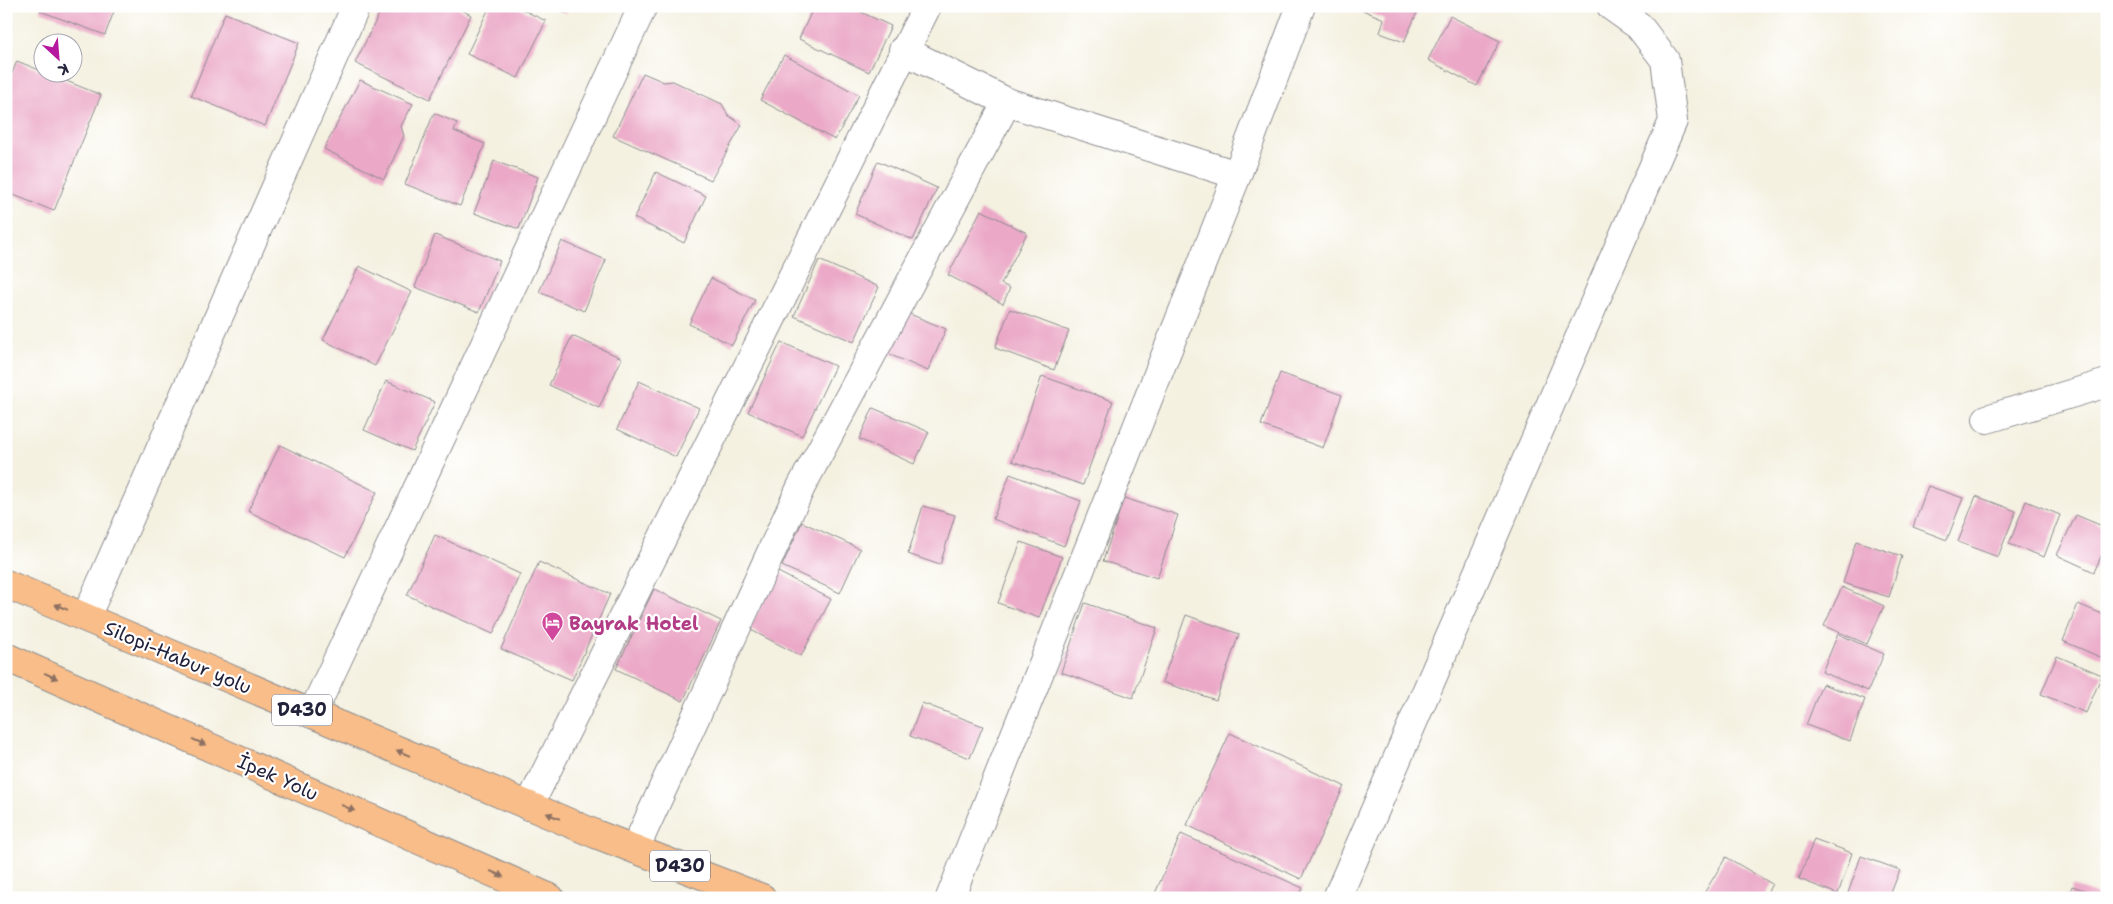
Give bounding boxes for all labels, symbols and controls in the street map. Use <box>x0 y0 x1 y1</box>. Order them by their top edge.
north arrow <box>32 32 82 82</box>
text: K <box>55 59 72 80</box>
one-way arrow <box>54 602 68 610</box>
hotel icon: Bayrak Hotel <box>541 611 565 642</box>
place label: Bayrak Hotel <box>569 611 699 636</box>
street label: Silopi-Habur yolu <box>100 615 255 700</box>
one-way arrow <box>44 673 58 681</box>
road number: D430 <box>272 694 332 726</box>
one-way arrow <box>192 739 206 747</box>
one-way arrow <box>396 748 410 756</box>
street label: İpek Yolu <box>233 749 322 806</box>
one-way arrow <box>341 805 355 813</box>
one-way arrow <box>546 812 560 820</box>
road number: D430 <box>650 850 710 881</box>
one-way arrow <box>490 870 504 878</box>

